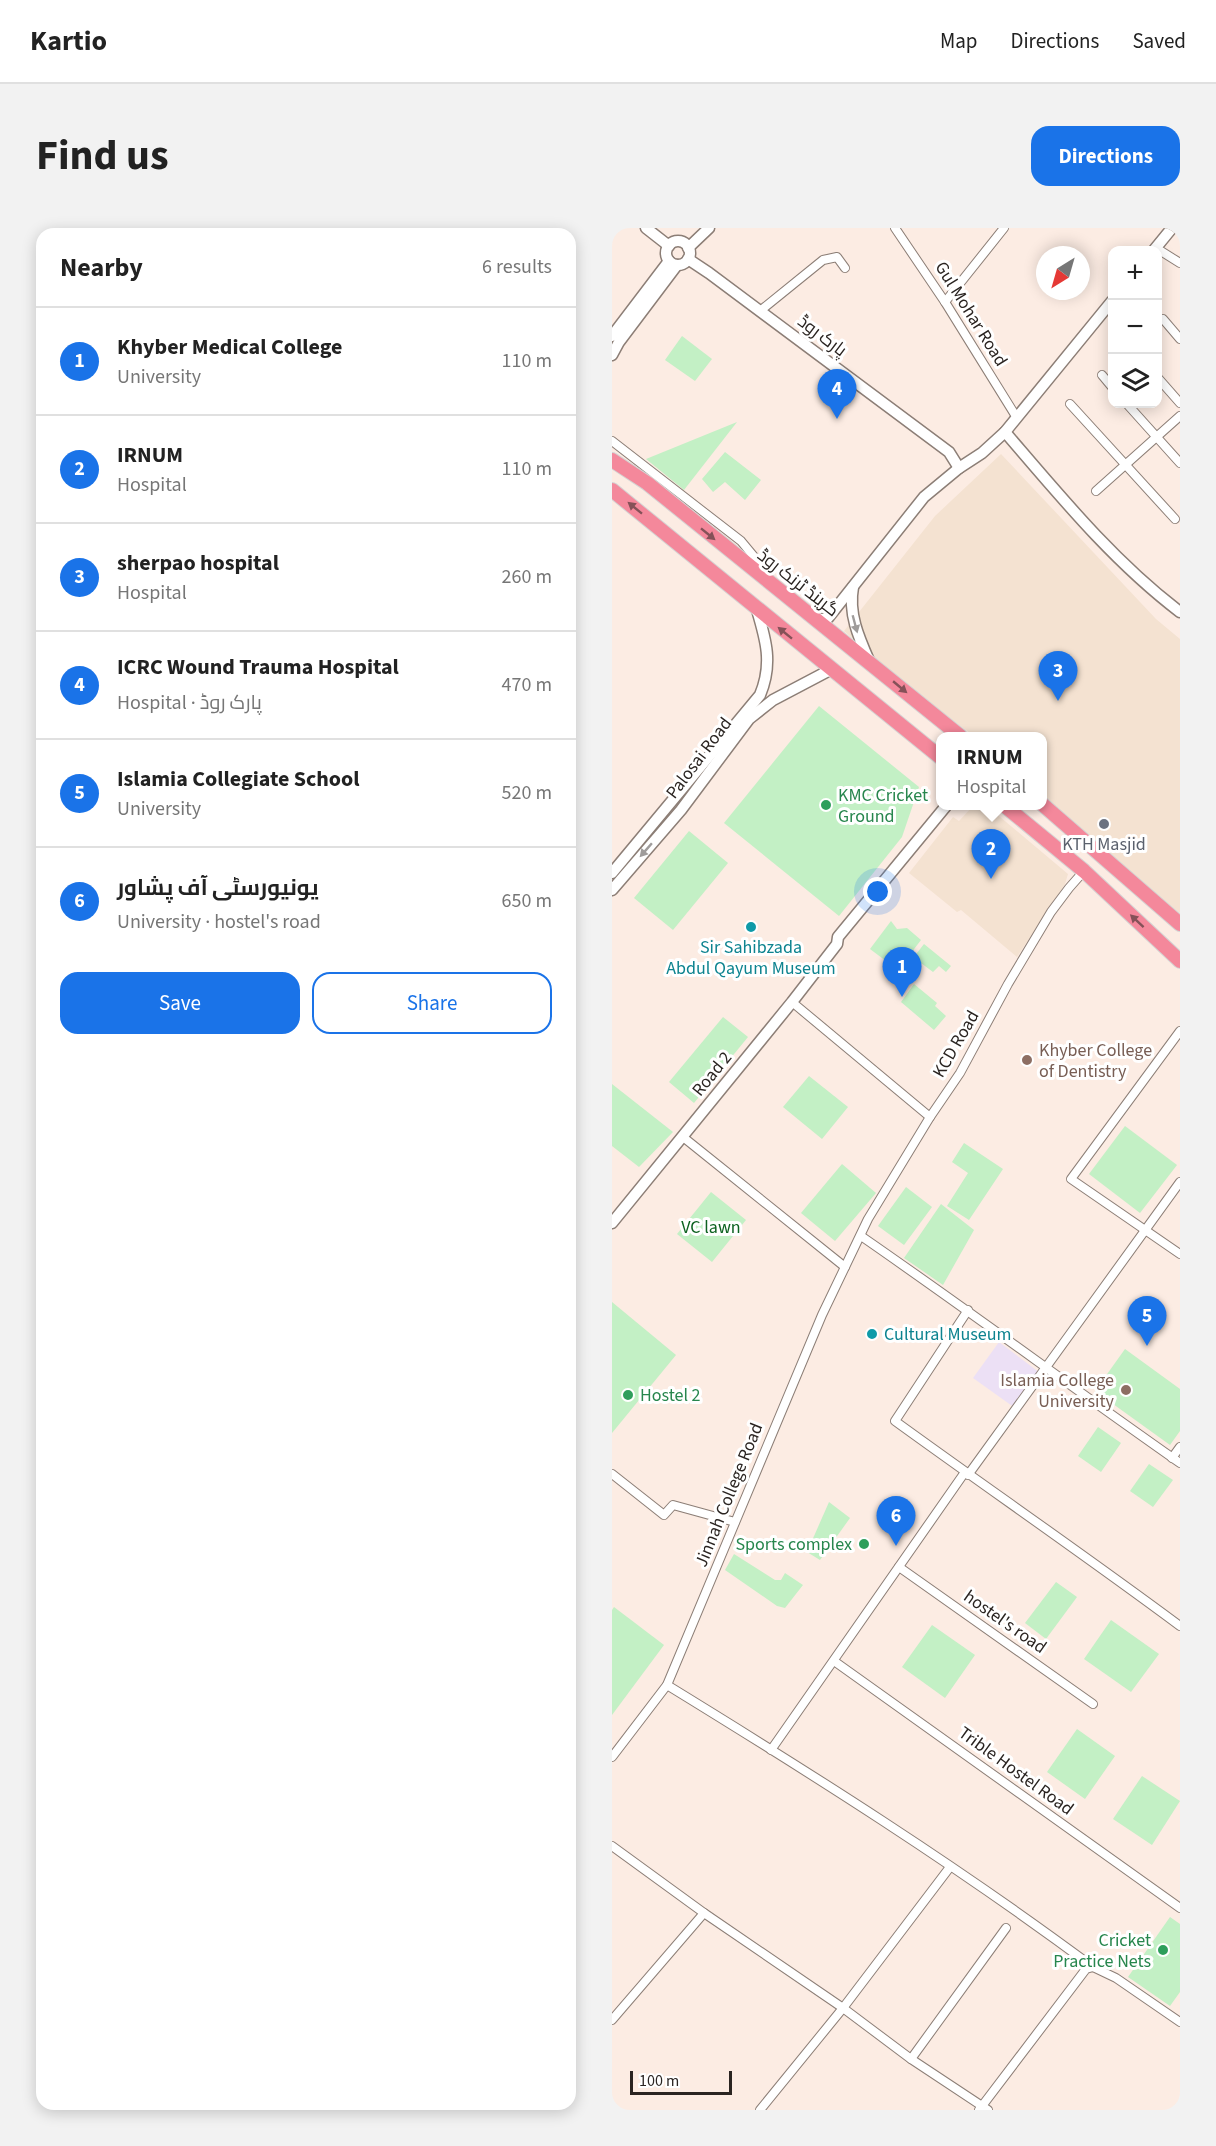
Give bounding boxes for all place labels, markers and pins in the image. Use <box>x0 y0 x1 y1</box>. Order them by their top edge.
pin: 4 <box>818 370 856 419</box>
pin: 3 <box>1038 652 1078 701</box>
place label: KMC Cricket Ground <box>838 783 928 829</box>
marker: KMC Cricket Ground <box>819 798 833 812</box>
marker: KTH Masjid <box>1097 817 1111 831</box>
pin: 2 <box>972 830 1010 879</box>
place label: KTH Masjid <box>1062 832 1146 857</box>
marker: Sir Sahibzada Abdul Qayum Museum <box>744 920 758 934</box>
place label: Sir Sahibzada Abdul Qayum Museum <box>666 935 836 981</box>
pin: 1 <box>882 948 922 997</box>
place label: Khyber College of Dentistry <box>1039 1038 1152 1084</box>
marker: Khyber College of Dentistry <box>1020 1053 1034 1067</box>
pin: 5 <box>1128 1296 1166 1346</box>
place label: Cultural Museum <box>884 1322 1012 1347</box>
marker: Cultural Museum <box>865 1327 879 1341</box>
place label: Islamia College University <box>1000 1368 1115 1414</box>
place label: Hostel 2 <box>640 1383 701 1408</box>
marker: Islamia College University <box>1119 1383 1133 1397</box>
marker: Hostel 2 <box>621 1388 635 1402</box>
pin: 6 <box>876 1496 916 1546</box>
place label: Sports complex <box>735 1532 852 1557</box>
marker: Sports complex <box>857 1537 871 1551</box>
place label: Cricket Practice Nets <box>1053 1928 1151 1974</box>
marker: Cricket Practice Nets <box>1156 1943 1170 1957</box>

